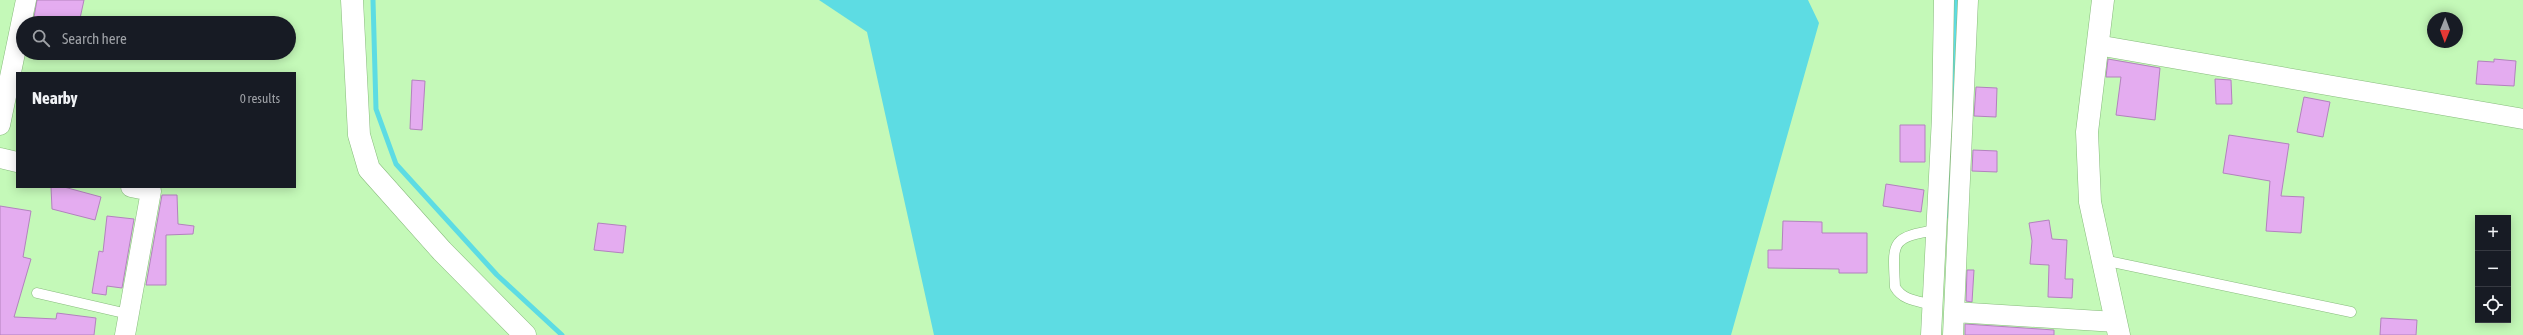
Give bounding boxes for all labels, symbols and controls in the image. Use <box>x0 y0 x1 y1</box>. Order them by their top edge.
north arrow <box>2427 12 2463 48</box>
search box <box>16 16 296 60</box>
icon: search <box>30 27 52 49</box>
text: Search here <box>62 30 127 47</box>
text: Nearby <box>32 88 78 108</box>
text: 0 results <box>240 91 280 106</box>
map controls <box>2475 215 2511 323</box>
button: + <box>2475 215 2511 251</box>
button: − <box>2475 251 2511 287</box>
button: locate <box>2475 287 2511 323</box>

